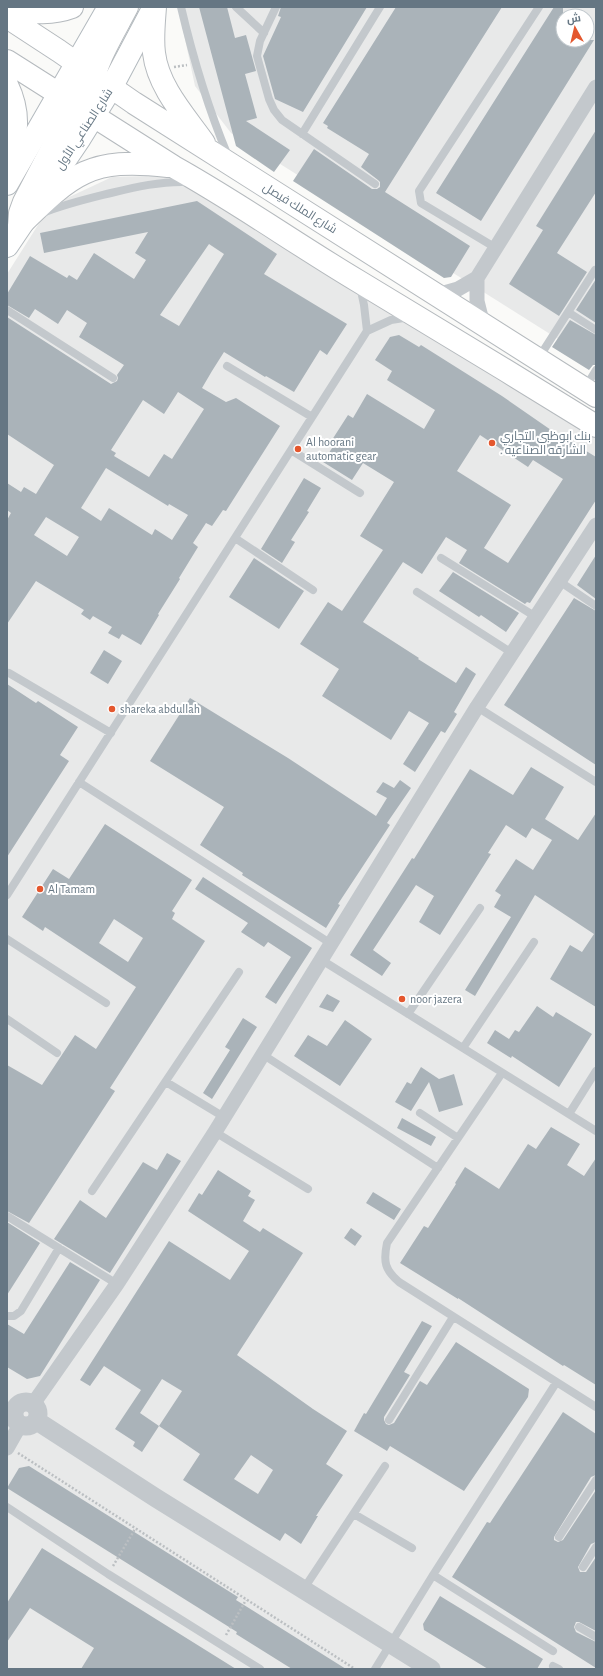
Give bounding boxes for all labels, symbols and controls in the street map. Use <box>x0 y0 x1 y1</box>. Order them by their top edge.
north arrow <box>555 8 595 48</box>
text: ش <box>566 12 582 26</box>
street label: شارع الصناعي الأول <box>53 86 118 174</box>
street label: شارع الملك فيصل <box>260 180 339 237</box>
place label: بنك ابوظبي التجاري . الشارقه الصناعيه <box>500 430 591 457</box>
place label: Al hoorani automatic gear <box>306 436 376 462</box>
marker: بنك ابوظبي التجاري . الشارقه الصناعيه <box>487 438 497 448</box>
marker: Al hoorani automatic gear <box>293 444 303 454</box>
place label: shareka abdullah <box>120 703 200 715</box>
marker: shareka abdullah <box>107 704 117 714</box>
place label: Al Tamam <box>48 883 95 895</box>
marker: Al Tamam <box>35 884 45 894</box>
place label: noor jazera <box>410 993 463 1006</box>
marker: noor jazera <box>397 994 407 1004</box>

